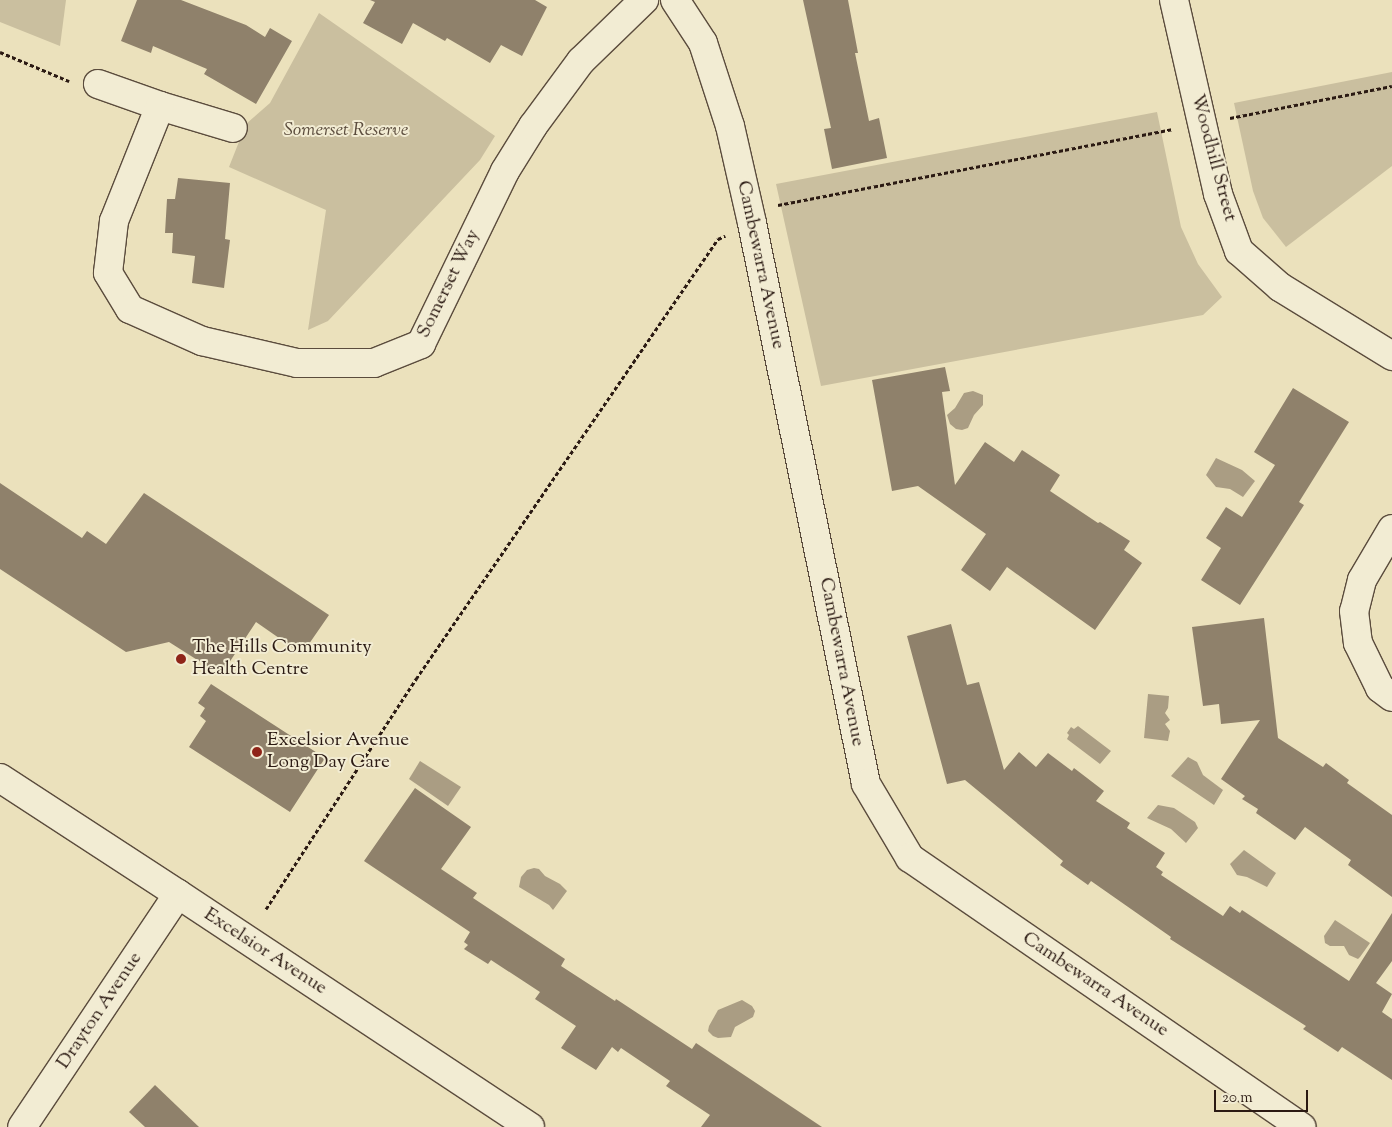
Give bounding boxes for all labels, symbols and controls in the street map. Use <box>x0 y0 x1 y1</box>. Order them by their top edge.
street label: Woodhill Street <box>1185 92 1241 224</box>
park label: Somerset Reserve <box>284 120 408 142</box>
street label: Cambewarra Avenue <box>731 179 789 351</box>
street label: Somerset Way <box>413 226 485 342</box>
street label: Cambewarra Avenue <box>813 576 869 748</box>
place label: The Hills Community Health Centre <box>192 637 372 681</box>
marker: The Hills Community Health Centre <box>174 652 188 666</box>
place label: Excelsior Avenue Long Day Care <box>267 730 409 774</box>
marker: Excelsior Avenue Long Day Care <box>251 746 263 758</box>
street label: Excelsior Avenue <box>199 904 331 1000</box>
street label: Cambewarra Avenue <box>1018 928 1172 1042</box>
street label: Drayton Avenue <box>53 948 147 1074</box>
scale bar <box>1217 1080 1311 1112</box>
text: 20 m <box>1222 1088 1253 1109</box>

